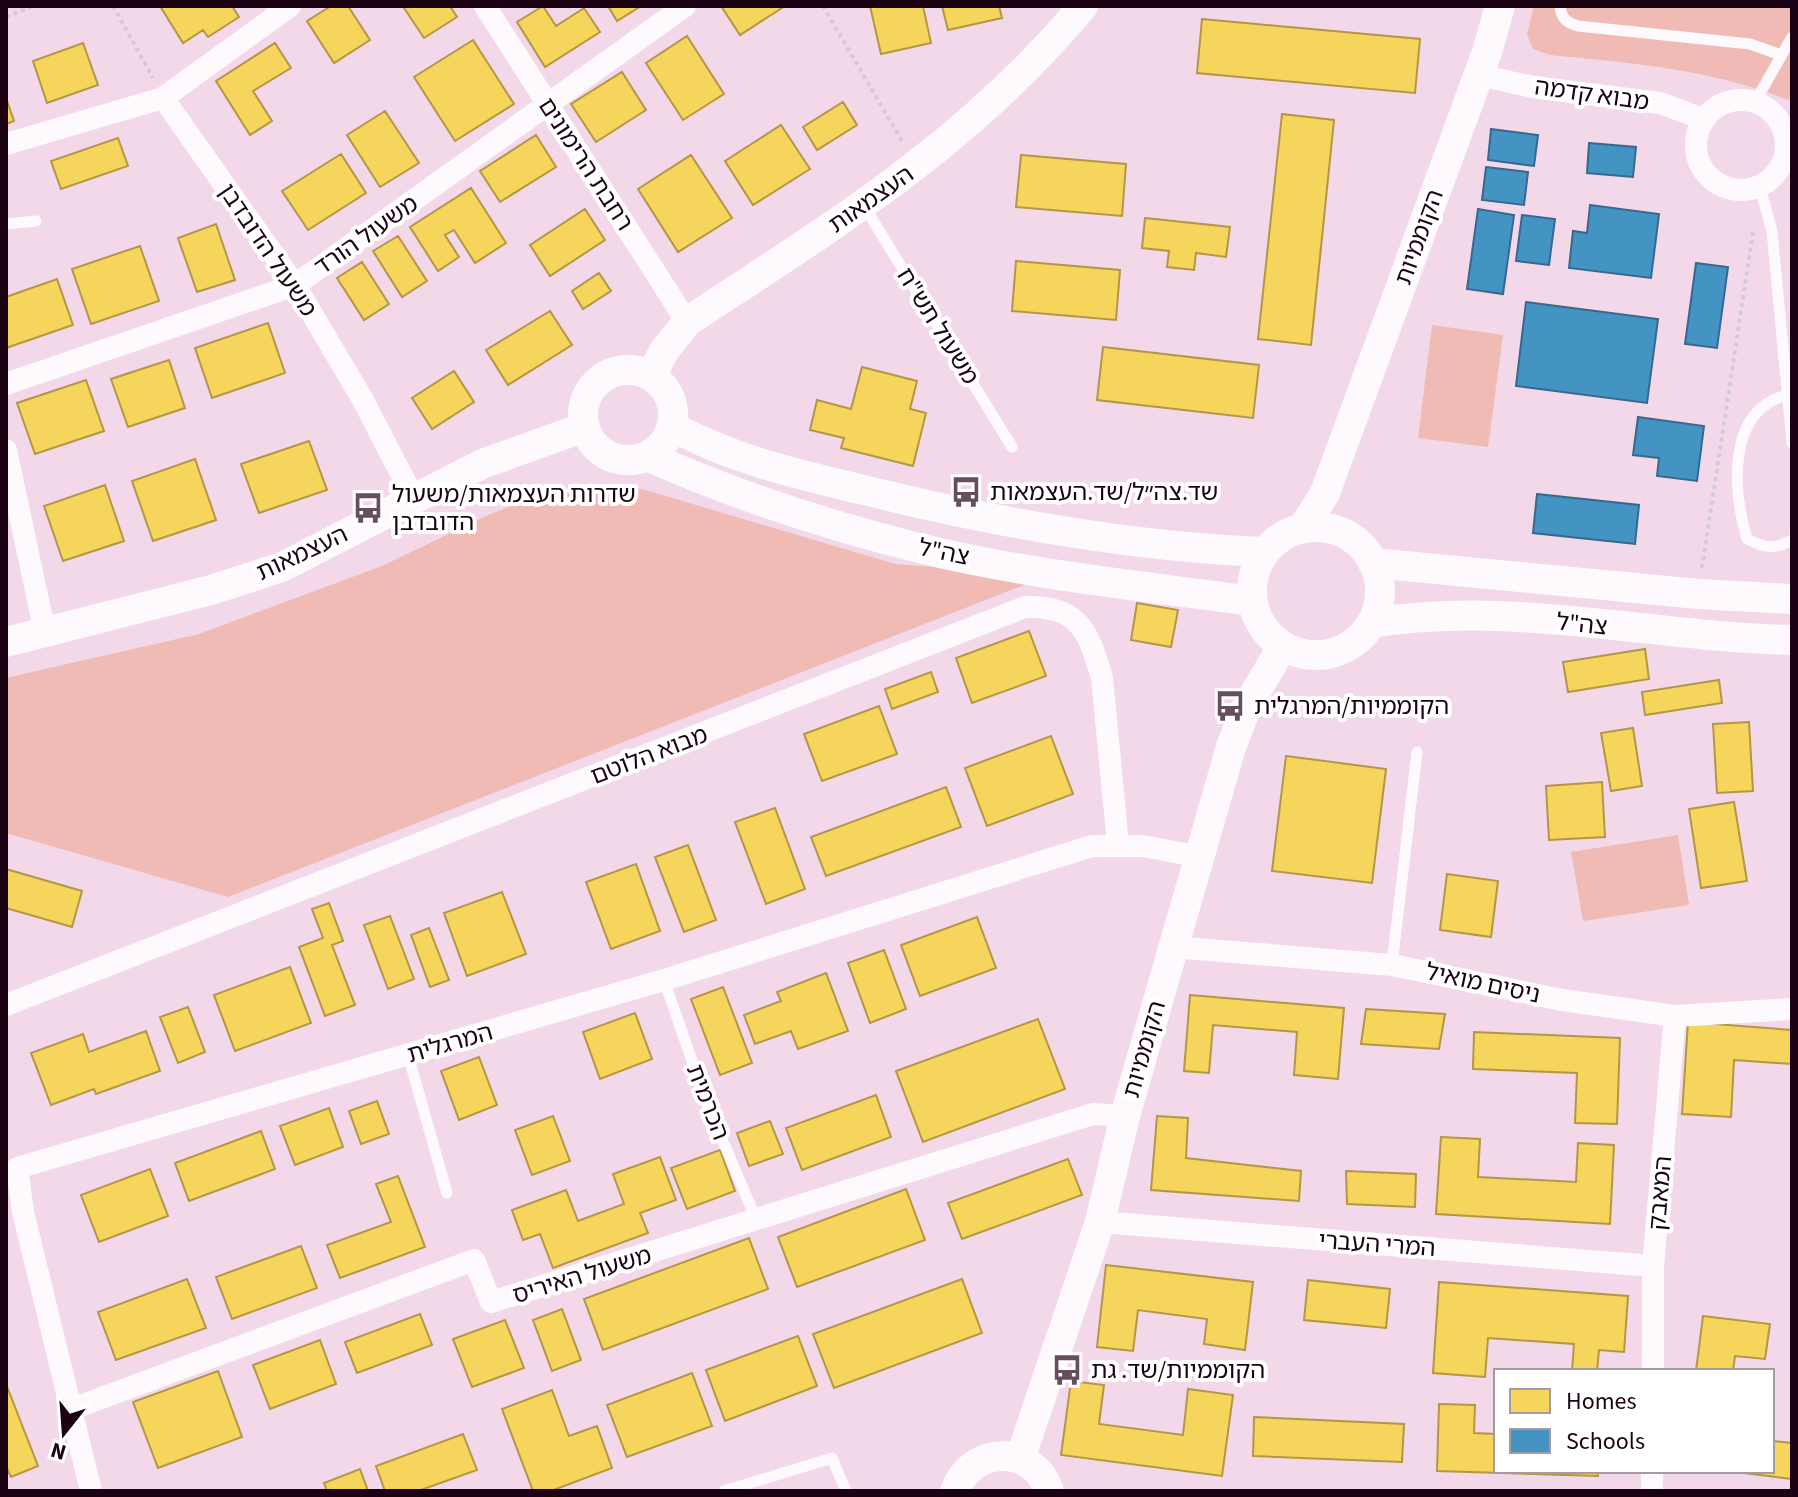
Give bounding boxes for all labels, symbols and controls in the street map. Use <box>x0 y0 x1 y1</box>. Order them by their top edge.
street label: מבוא קדמה <box>1532 69 1652 120</box>
street label: רחבת הרימונים <box>529 91 642 238</box>
street label: העצמאות <box>821 157 921 242</box>
street label: משעול הדובדבן <box>210 176 325 324</box>
street label: הקוממיות <box>1386 185 1453 290</box>
street label: משעול הורד <box>307 187 425 284</box>
street label: משעול תש"ח <box>888 261 987 391</box>
bus stop icon: שד.צה״ל/שד.העצמאות <box>949 475 983 509</box>
place label: שד.צה״ל/שד.העצמאות <box>990 475 1218 510</box>
place label: שדרות העצמאות/משעול הדובדבן <box>392 477 636 540</box>
bus stop icon: שדרות העצמאות/משעול הדובדבן <box>351 491 385 525</box>
street label: העצמאות <box>251 517 354 590</box>
street label: צה"ל <box>915 530 973 575</box>
street label: צה"ל <box>1555 604 1609 645</box>
bus stop icon: הקוממיות/המרגלית <box>1213 689 1247 723</box>
place label: הקוממיות/המרגלית <box>1254 689 1449 724</box>
street label: מבוא הלוטם <box>586 717 713 794</box>
street label: ניסים מואיל <box>1423 954 1543 1013</box>
street label: הקוממיות <box>1114 997 1175 1102</box>
street label: המרגלית <box>403 1015 497 1072</box>
street label: הכרמית <box>677 1059 738 1145</box>
street label: המאבק <box>1640 1154 1681 1232</box>
street label: המרי העברי <box>1317 1223 1437 1266</box>
street label: משעול האיריס <box>508 1238 656 1313</box>
bus stop icon: הקוממיות/שד. גת <box>1050 1353 1084 1387</box>
place label: הקוממיות/שד. גת <box>1091 1353 1265 1388</box>
legend <box>1494 1369 1774 1473</box>
text: Homes <box>1566 1384 1637 1419</box>
north arrow <box>24 1393 104 1473</box>
text: Schools <box>1566 1424 1645 1459</box>
text: N <box>47 1434 70 1469</box>

